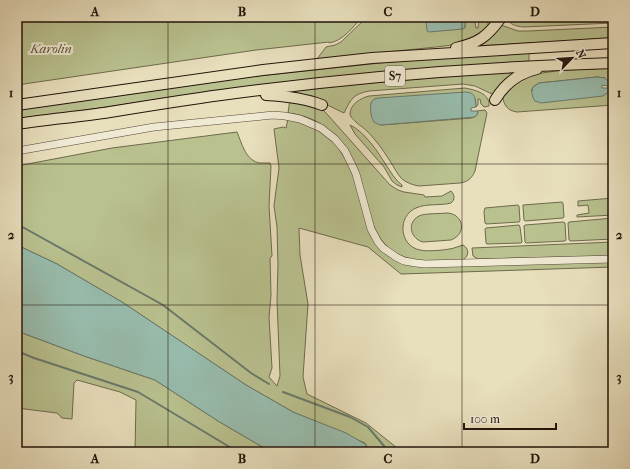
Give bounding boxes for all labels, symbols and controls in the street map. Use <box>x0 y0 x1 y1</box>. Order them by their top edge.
text: A <box>90 4 100 19</box>
text: B <box>238 4 247 19</box>
text: C <box>384 4 393 19</box>
text: D <box>530 4 540 19</box>
north arrow <box>552 38 592 78</box>
park label: Karolin <box>29 41 72 56</box>
text: N <box>573 47 589 61</box>
road number: S7 <box>385 66 405 86</box>
text: 1 <box>9 85 14 100</box>
text: 1 <box>617 85 622 100</box>
text: 2 <box>8 227 15 242</box>
text: 2 <box>616 227 623 242</box>
text: 3 <box>8 369 14 385</box>
text: 3 <box>616 369 622 385</box>
scale bar <box>464 405 556 431</box>
text: 100 m <box>470 412 500 426</box>
text: A <box>90 451 100 466</box>
text: B <box>238 451 247 466</box>
text: C <box>384 451 393 466</box>
text: D <box>530 451 540 466</box>

